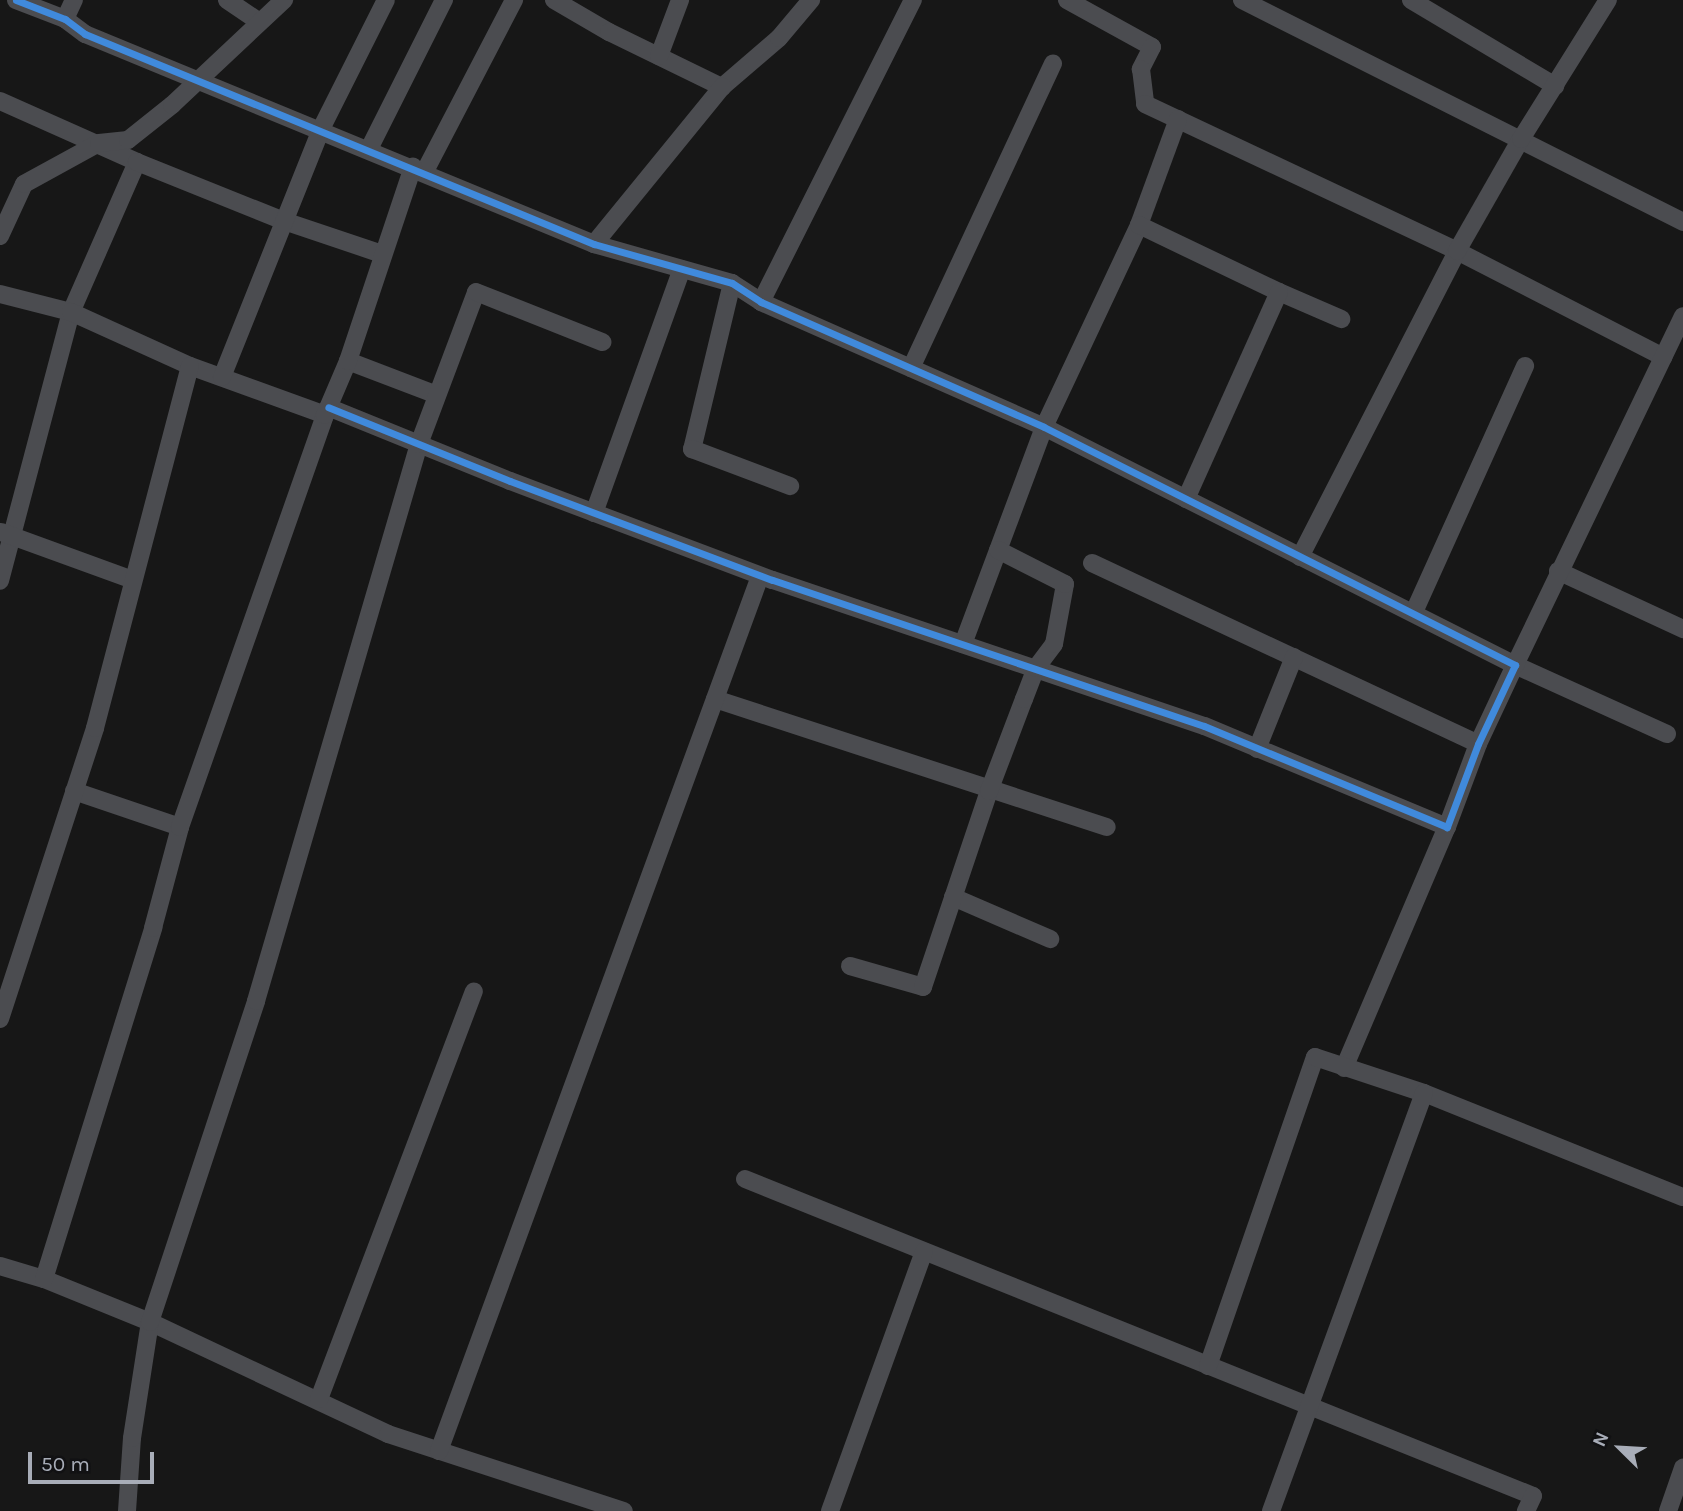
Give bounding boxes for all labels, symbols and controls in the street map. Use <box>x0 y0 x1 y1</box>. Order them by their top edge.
north arrow <box>1585 1413 1655 1483</box>
text: N <box>1588 1429 1614 1450</box>
scale bar <box>32 1438 158 1482</box>
text: 50 m <box>41 1452 90 1476</box>

